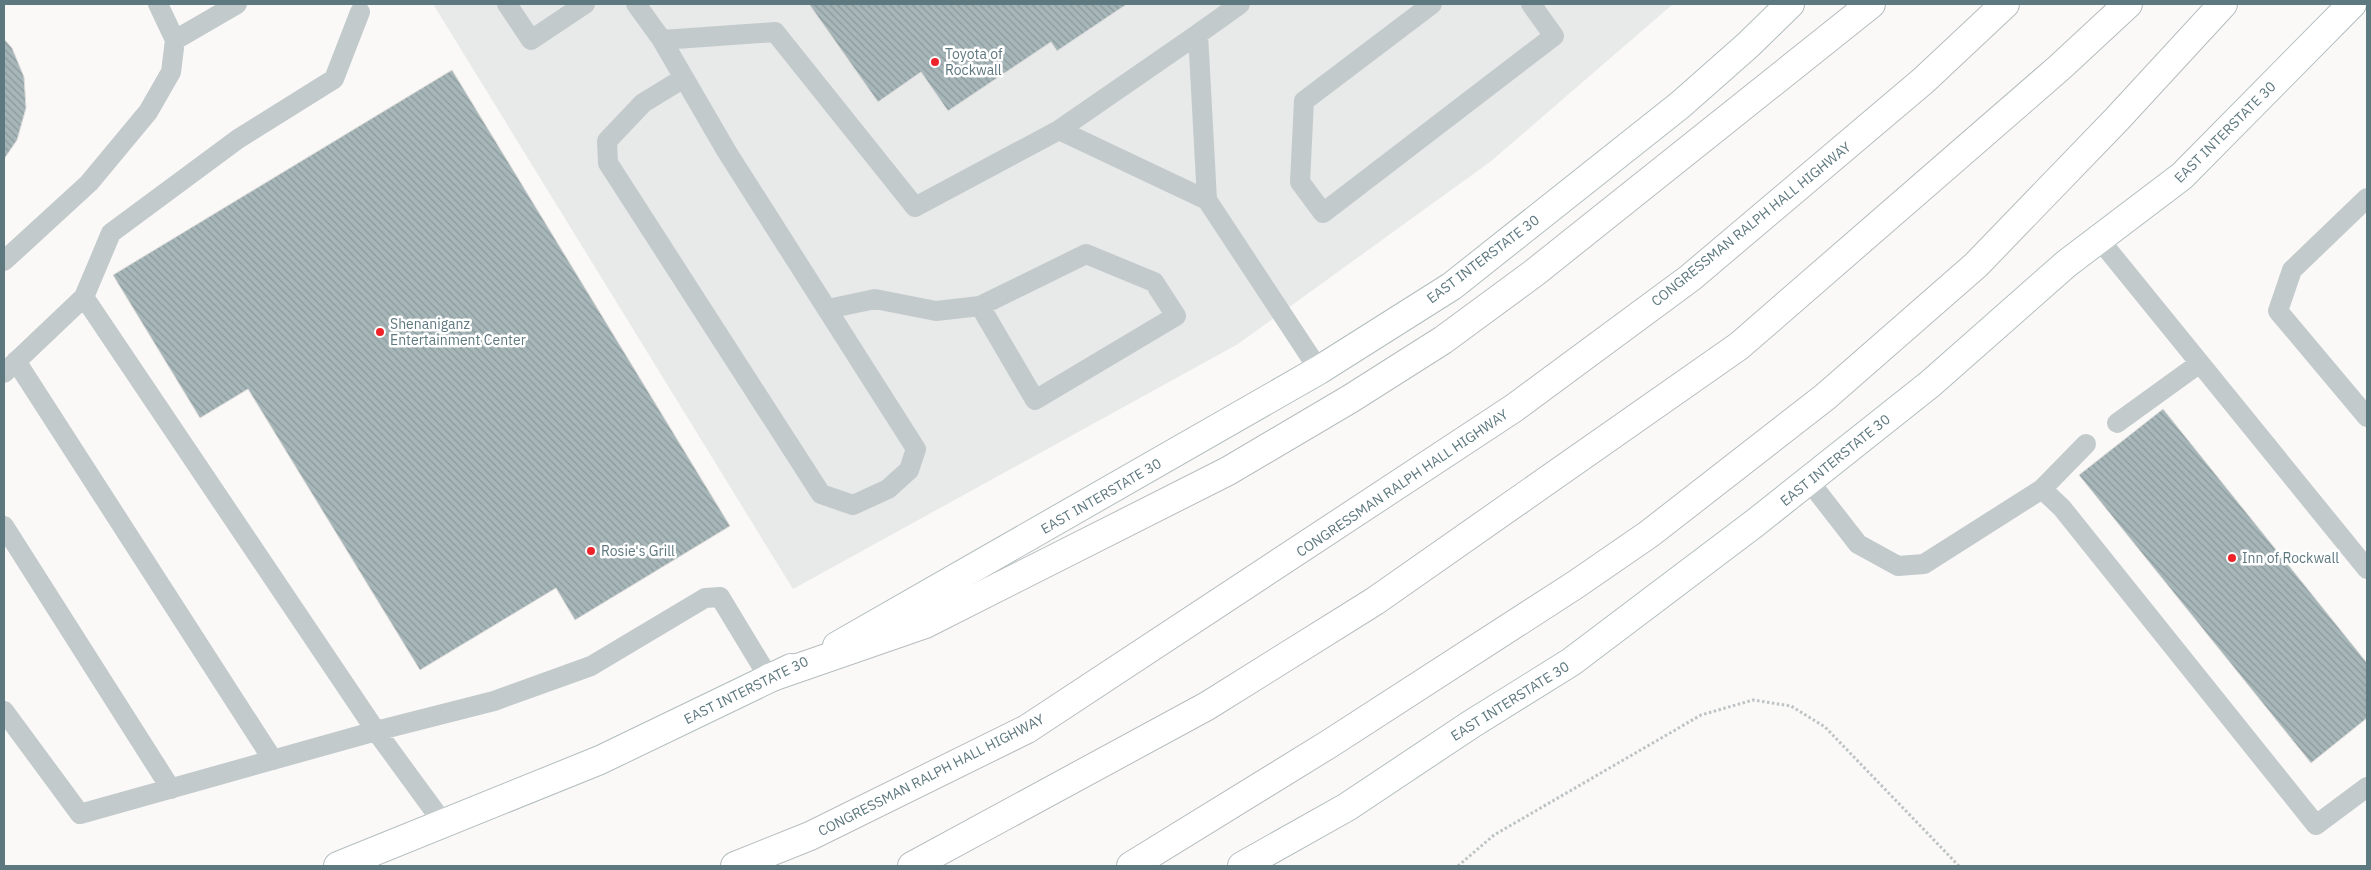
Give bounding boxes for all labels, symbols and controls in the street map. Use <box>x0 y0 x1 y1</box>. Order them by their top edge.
place label: Toyota of Rockwall <box>945 45 1003 79</box>
marker: Toyota of Rockwall <box>929 56 941 68</box>
street label: EAST INTERSTATE 30 <box>2170 77 2280 187</box>
street label: CONGRESSMAN RALPH HALL HIGHWAY <box>1648 137 1855 310</box>
street label: EAST INTERSTATE 30 <box>1423 211 1543 307</box>
place label: Shenaniganz Entertainment Center <box>390 315 526 349</box>
marker: Shenaniganz Entertainment Center <box>374 326 386 338</box>
street label: CONGRESSMAN RALPH HALL HIGHWAY <box>1293 405 1512 561</box>
street label: EAST INTERSTATE 30 <box>1776 410 1894 510</box>
street label: EAST INTERSTATE 30 <box>1037 454 1165 538</box>
place label: Rosie's Grill <box>601 542 675 560</box>
marker: Rosie's Grill <box>585 545 597 557</box>
place label: Inn of Rockwall <box>2242 549 2339 567</box>
marker: Inn of Rockwall <box>2226 552 2238 564</box>
street label: EAST INTERSTATE 30 <box>681 652 811 728</box>
street label: EAST INTERSTATE 30 <box>1447 657 1573 745</box>
street label: CONGRESSMAN RALPH HALL HIGHWAY <box>815 710 1048 840</box>

